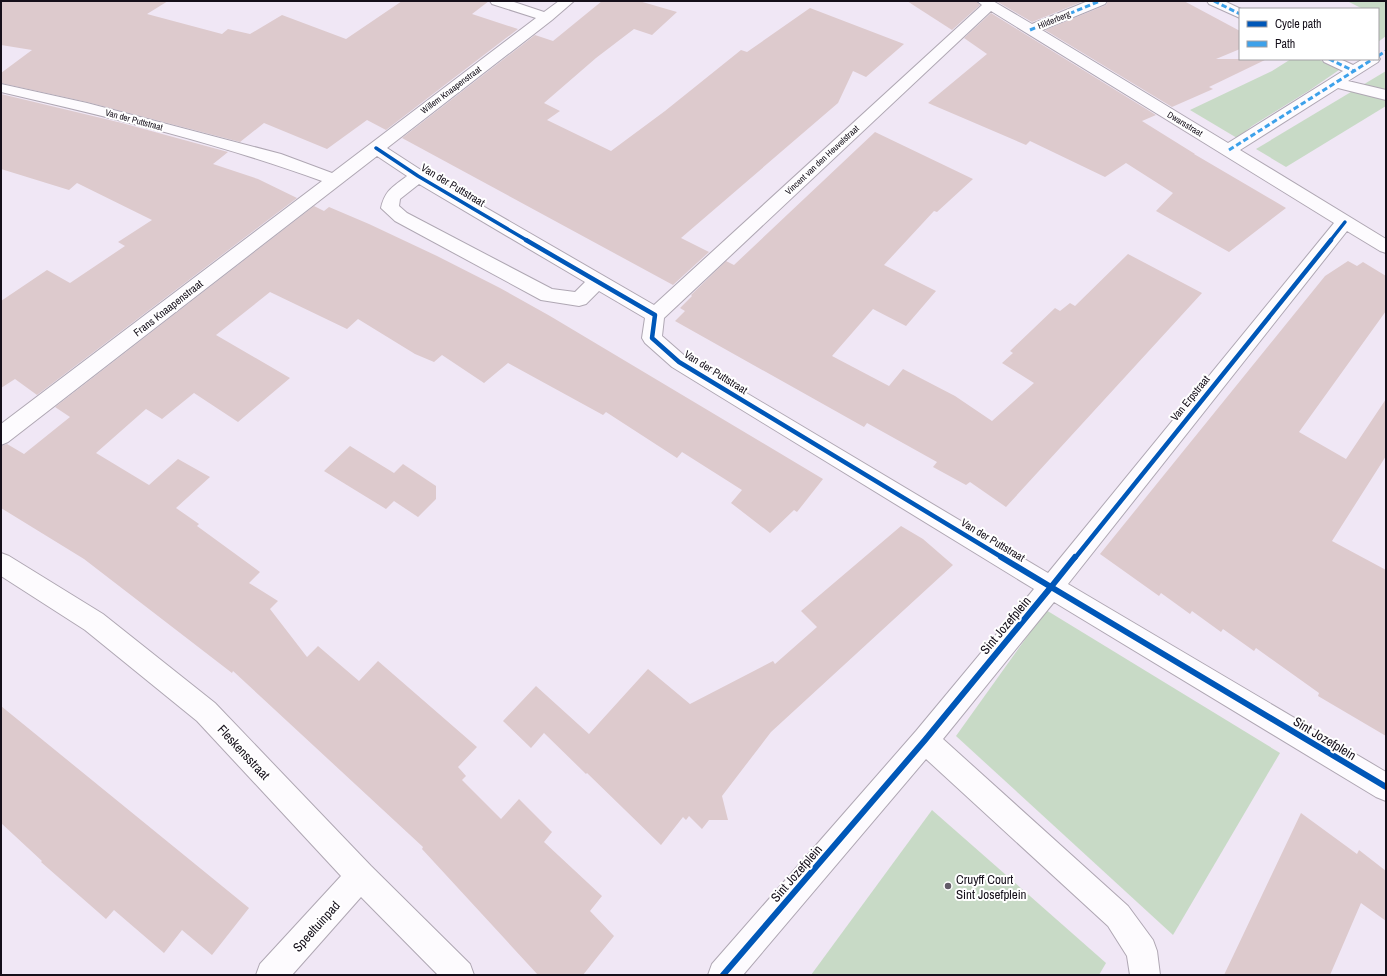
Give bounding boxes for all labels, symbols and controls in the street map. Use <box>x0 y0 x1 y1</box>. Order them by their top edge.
street label: Hilderberg <box>1036 8 1073 32</box>
legend <box>1239 8 1379 60</box>
text: Cycle path <box>1275 16 1322 32</box>
text: Path <box>1275 36 1295 52</box>
street label: Willem Knaapenstraat <box>418 63 484 117</box>
street label: Van der Puttstraat <box>104 107 164 133</box>
street label: Dwarsstraat <box>1165 109 1205 139</box>
street label: Vincent van den Heuvelstraat <box>783 123 861 197</box>
street label: Van der Puttstraat <box>419 160 488 210</box>
street label: Frans Knaapenstraat <box>130 276 206 339</box>
street label: Van der Puttstraat <box>682 347 751 397</box>
street label: Van Erpstraat <box>1167 372 1213 424</box>
street label: Van der Puttstraat <box>959 515 1028 565</box>
street label: Sint Jozefplein <box>976 593 1035 658</box>
street label: Sint Jozefplein <box>1290 713 1359 764</box>
street label: Fleskensstraat <box>214 721 274 784</box>
street label: Sint Jozefplein <box>767 841 826 906</box>
place label: Cruyff Court Sint Josefplein <box>956 871 1027 903</box>
marker: Cruyff Court Sint Josefplein <box>943 881 953 891</box>
street label: Speeltuinpad <box>289 897 344 955</box>

